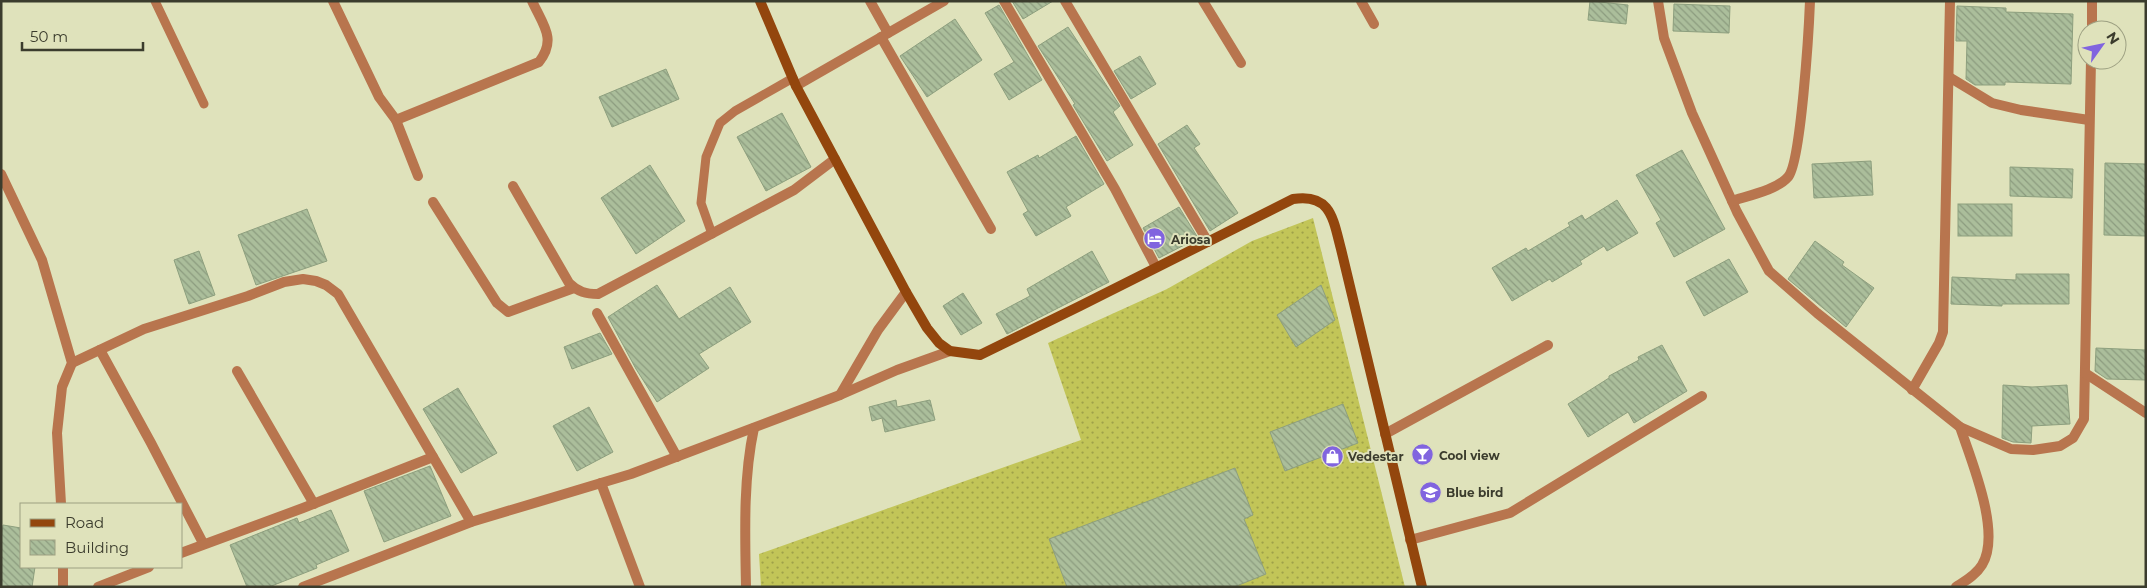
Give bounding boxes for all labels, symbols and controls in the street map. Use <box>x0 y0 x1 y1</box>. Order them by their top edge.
scale bar <box>22 20 144 52</box>
north arrow <box>2077 20 2127 70</box>
text: 50 m <box>30 27 68 46</box>
text: N <box>2102 28 2124 48</box>
hotel icon: Ariosa <box>1143 227 1167 251</box>
place label: Ariosa <box>1170 232 1211 247</box>
bar icon: Cool view <box>1411 443 1435 467</box>
shop icon: Vedestar <box>1320 444 1344 468</box>
place label: Cool view <box>1439 448 1500 463</box>
place label: Vedestar <box>1347 449 1404 464</box>
school or university icon: Blue bird <box>1418 480 1442 504</box>
place label: Blue bird <box>1446 485 1503 500</box>
legend <box>20 503 182 568</box>
text: Road <box>65 513 104 532</box>
text: Building <box>65 538 129 557</box>

